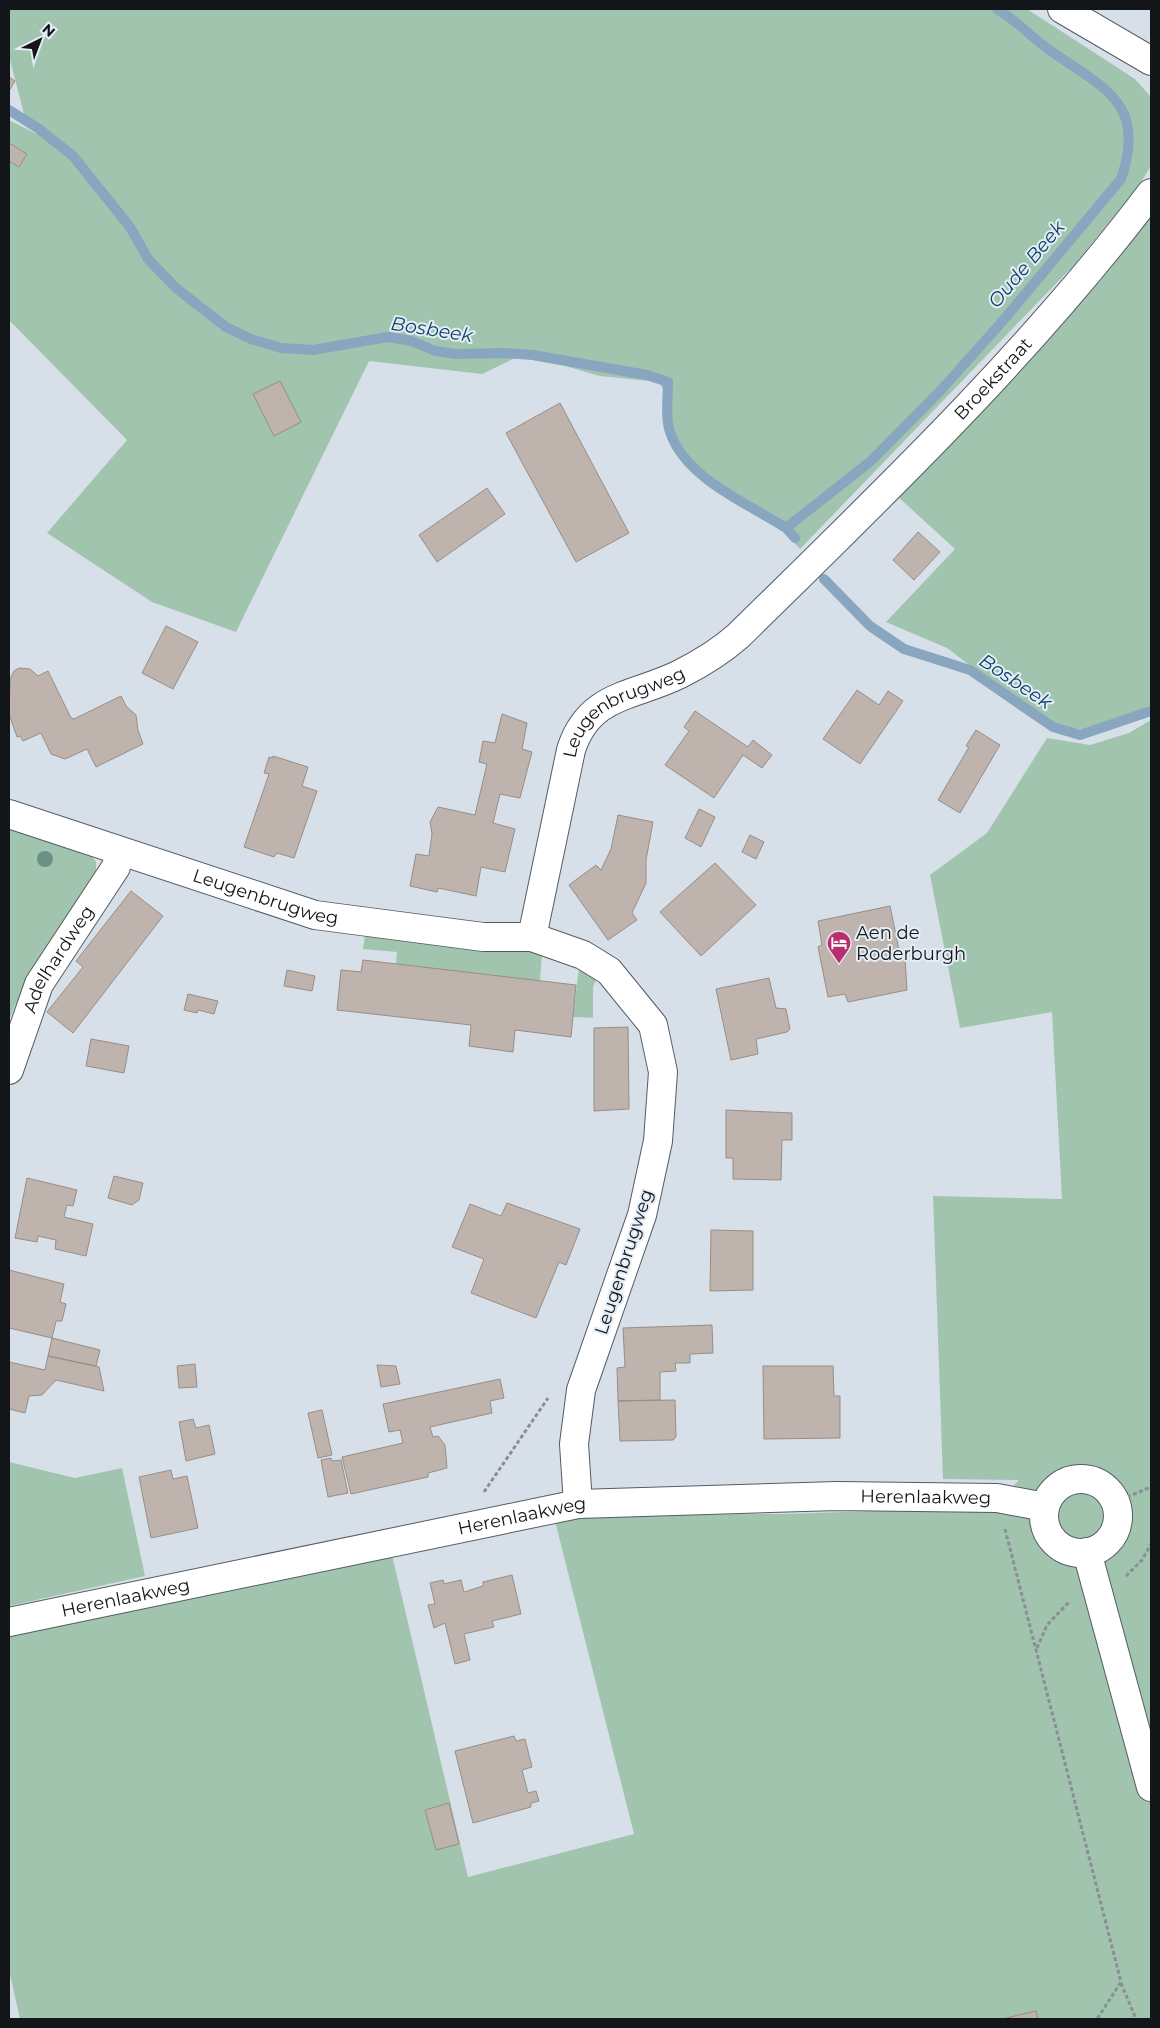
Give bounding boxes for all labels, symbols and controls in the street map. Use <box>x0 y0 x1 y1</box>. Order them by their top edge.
north arrow <box>15 15 65 65</box>
text: N <box>38 20 59 41</box>
water label: Oude Beek <box>983 216 1070 313</box>
water label: Bosbeek <box>389 312 475 347</box>
street label: Broekstraat <box>950 333 1037 425</box>
water label: Bosbeek <box>975 649 1057 714</box>
street label: Leugenbrugweg <box>559 662 689 760</box>
street label: Leugenbrugweg <box>190 864 340 929</box>
street label: Adelhardweg <box>19 901 99 1016</box>
place label: Aen de Roderburgh <box>856 922 966 965</box>
hotel icon: Aen de Roderburgh <box>826 930 852 964</box>
street label: Leugenbrugweg <box>590 1187 658 1337</box>
street label: Herenlaakweg <box>860 1485 991 1509</box>
street label: Herenlaakweg <box>456 1493 587 1540</box>
street label: Herenlaakweg <box>59 1574 192 1622</box>

